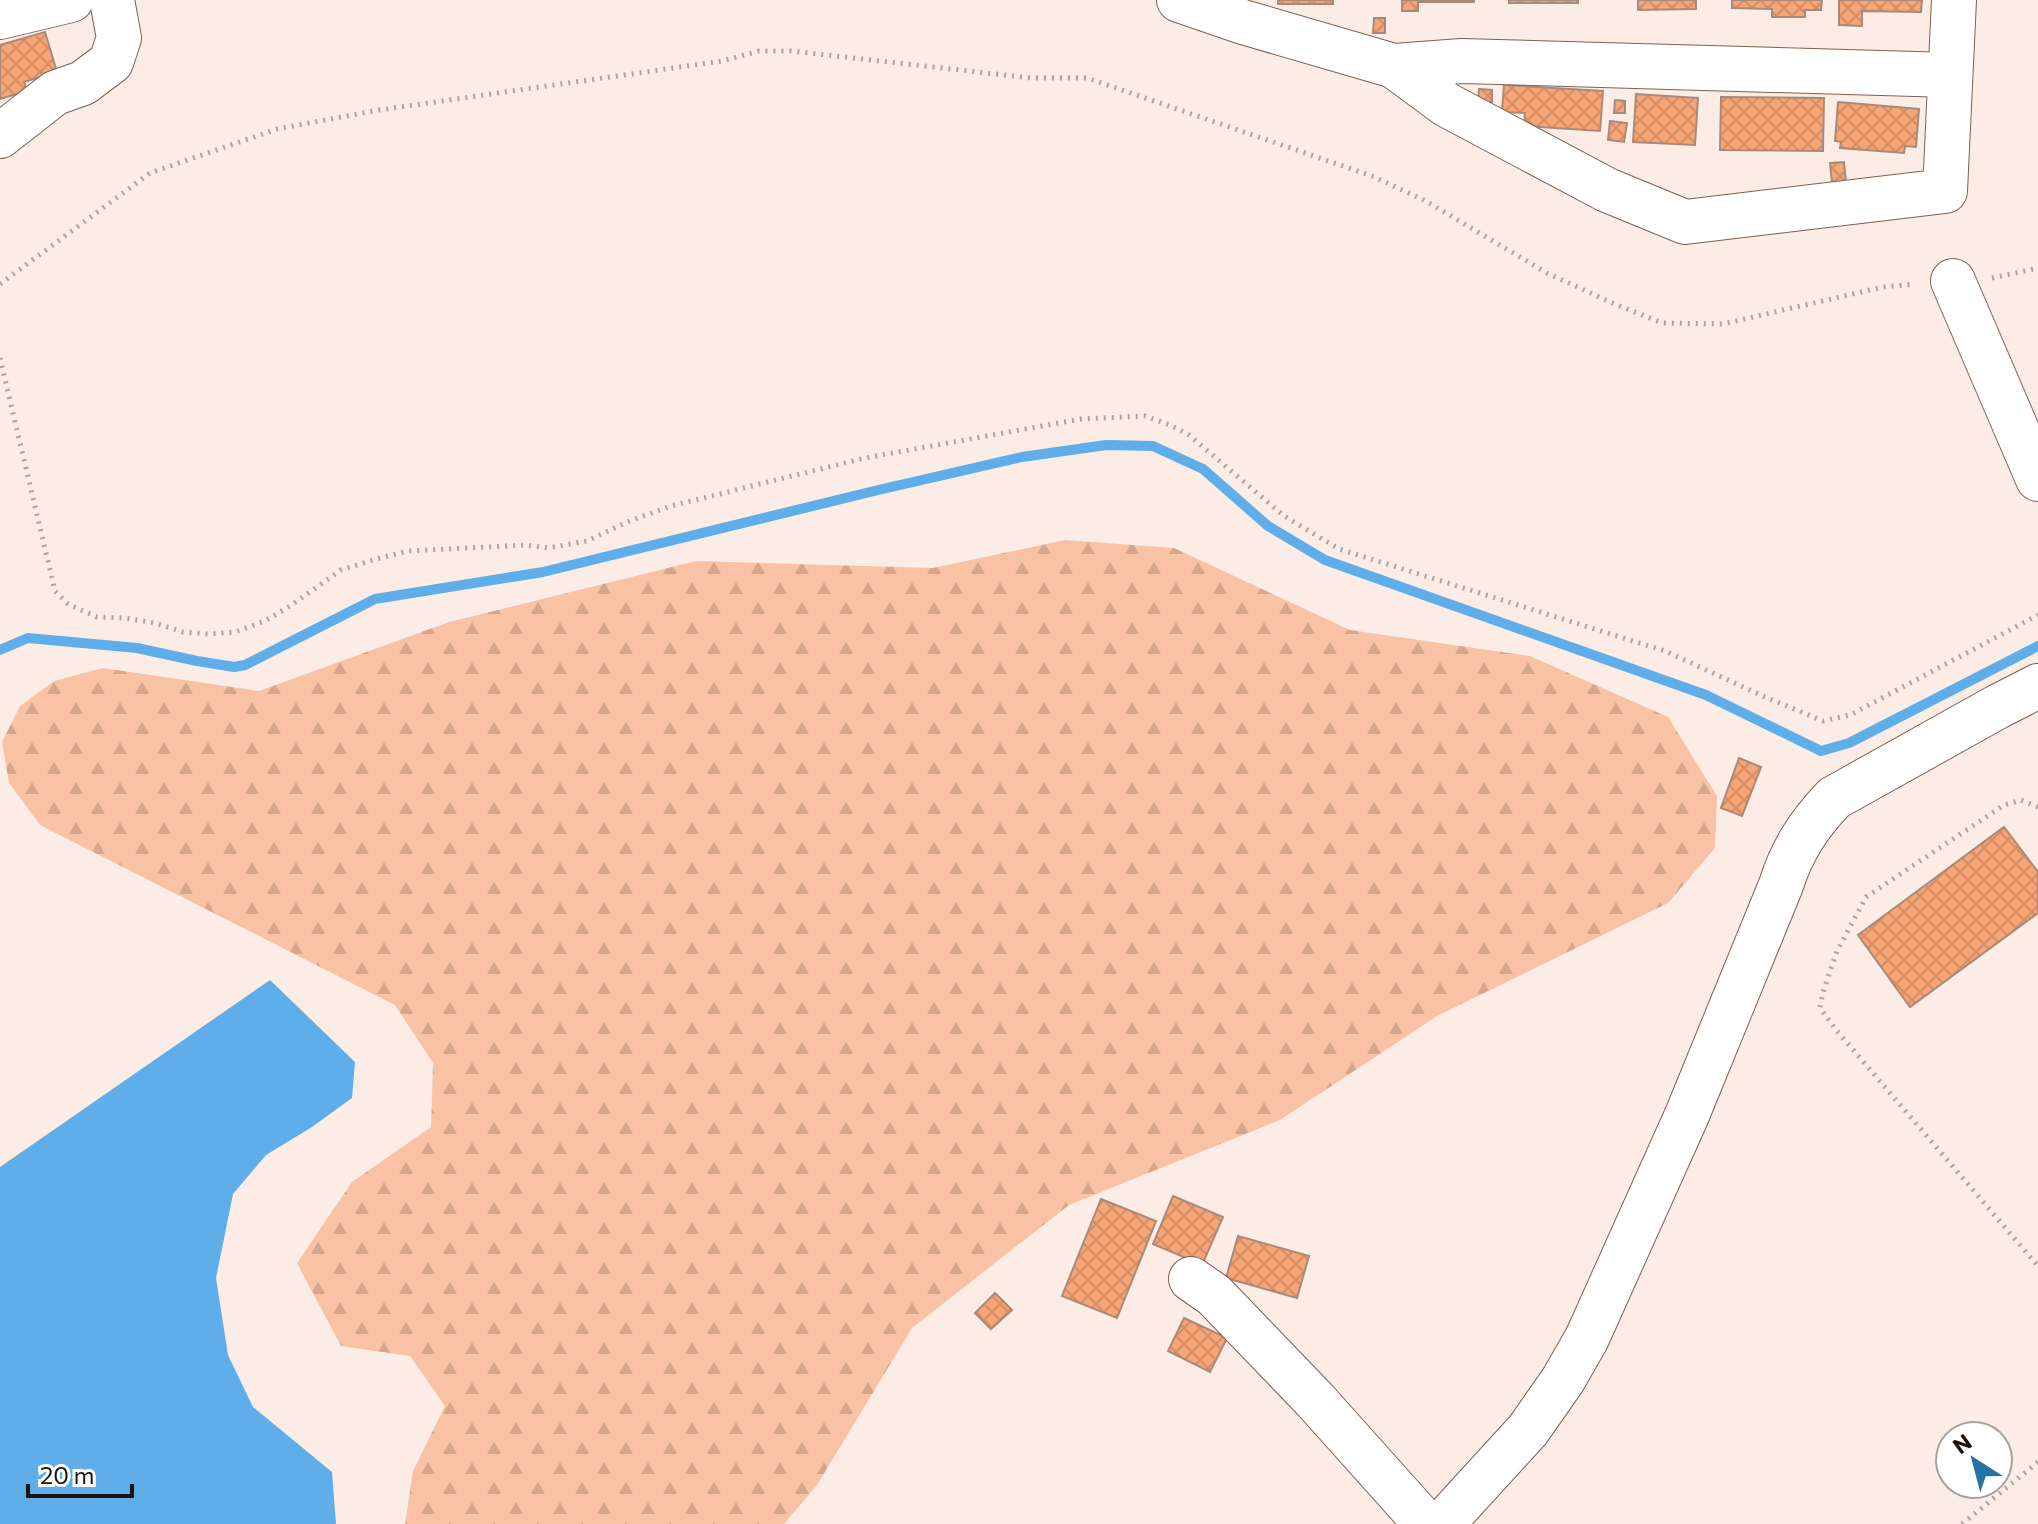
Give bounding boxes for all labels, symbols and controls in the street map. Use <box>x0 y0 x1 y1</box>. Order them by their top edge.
north arrow <box>1934 1420 2014 1500</box>
text: N <box>1947 1428 1977 1459</box>
scale bar <box>28 1448 132 1498</box>
text: 20 m <box>40 1460 94 1489</box>

